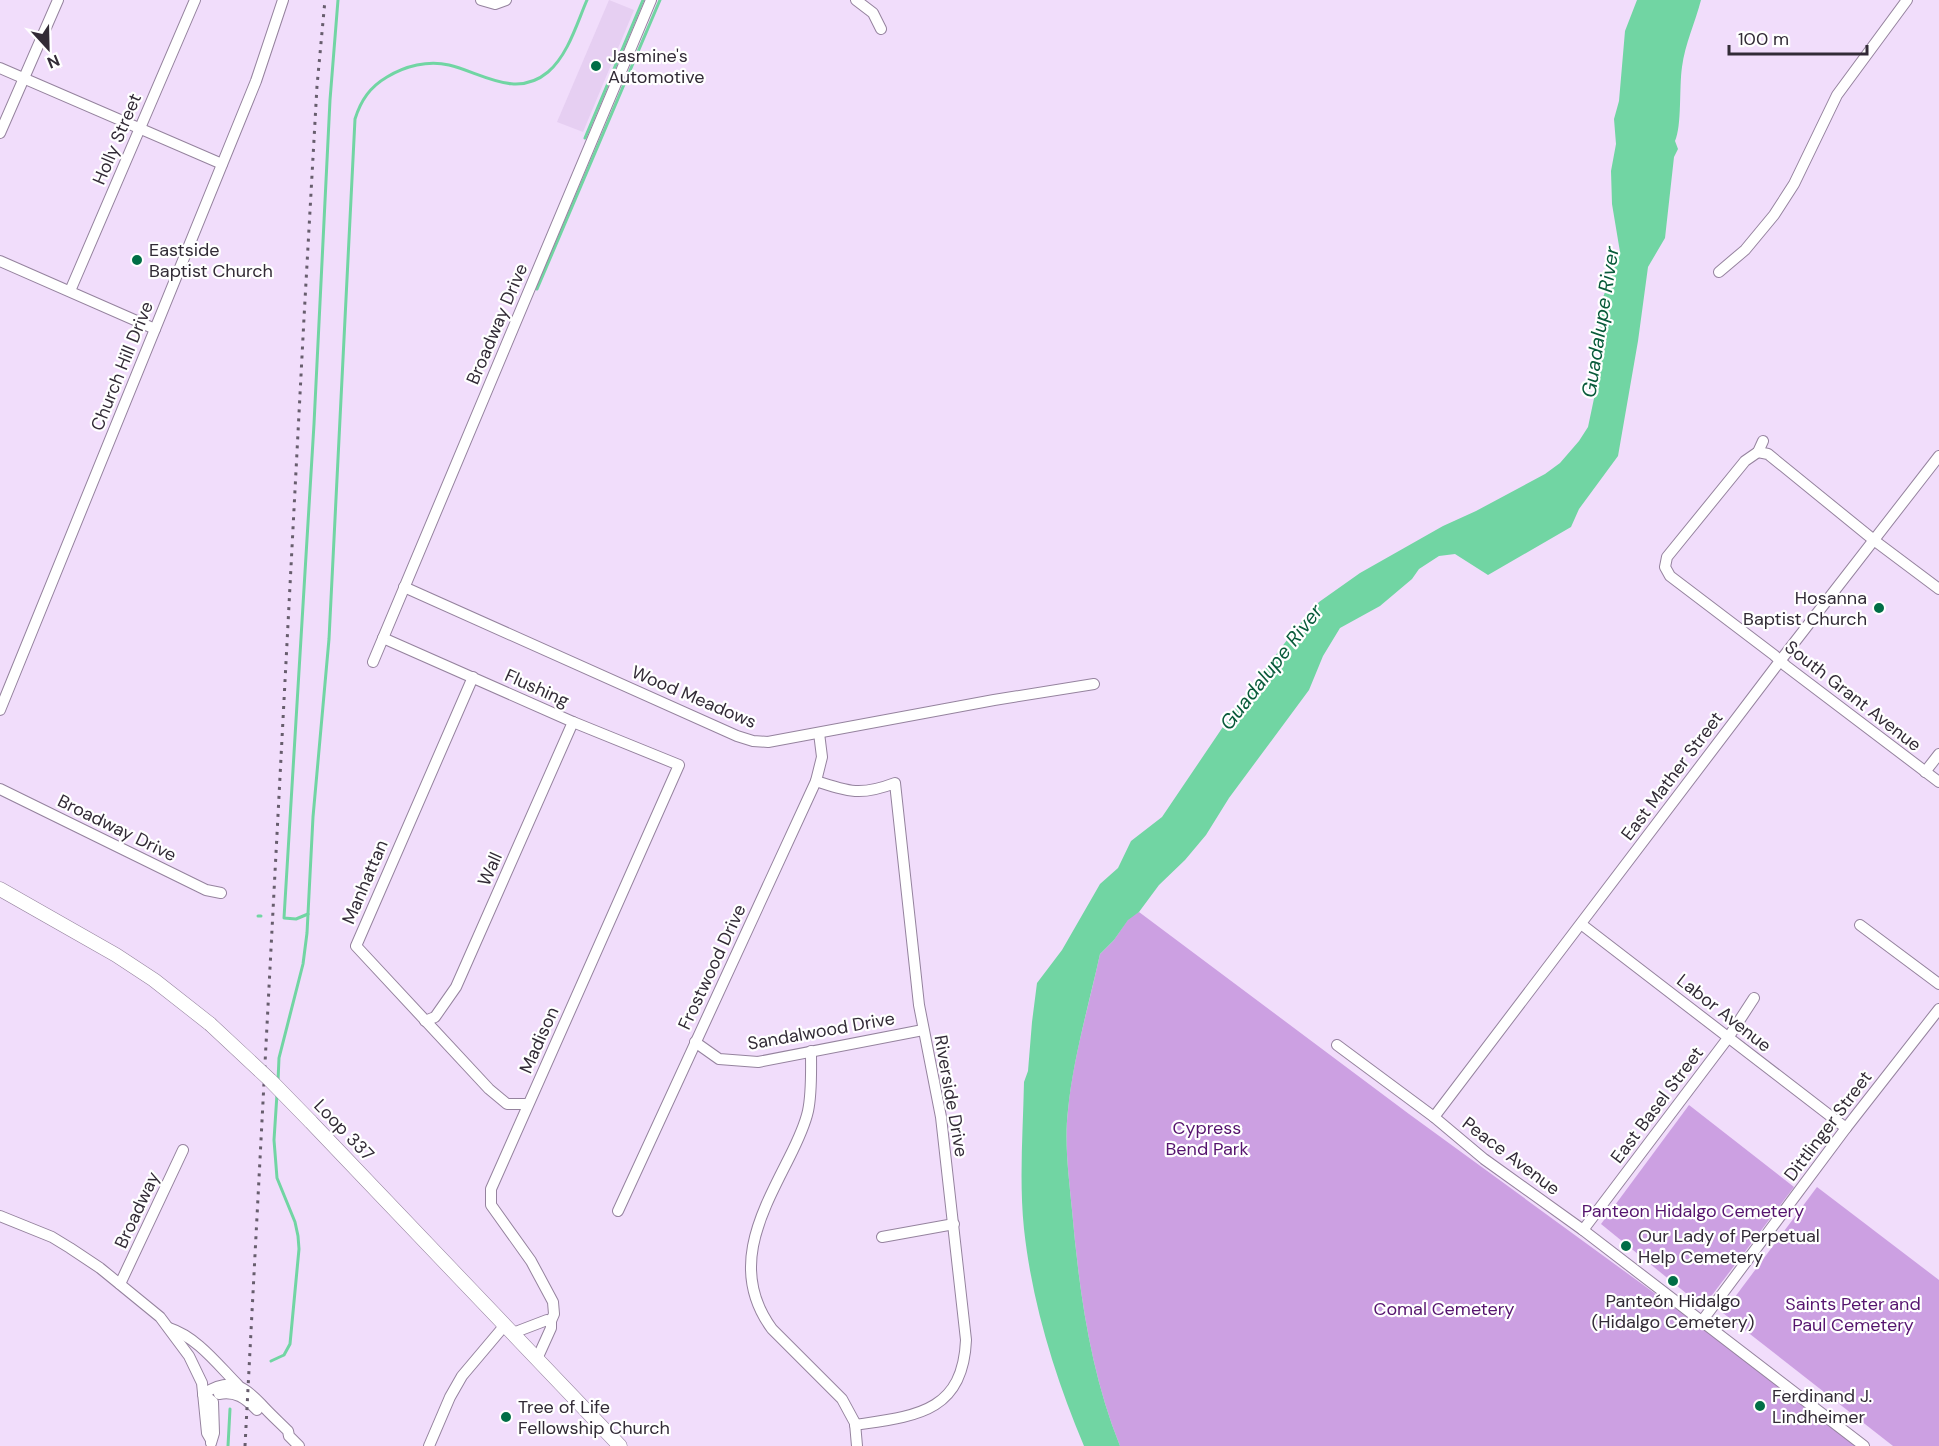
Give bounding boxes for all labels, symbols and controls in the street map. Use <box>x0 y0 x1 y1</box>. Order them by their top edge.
north arrow <box>18 18 78 78</box>
scale bar <box>1729 18 1867 56</box>
text: 100 m <box>1738 27 1789 51</box>
place label: Jasmine's Automotive <box>608 44 705 89</box>
text: N <box>44 50 63 73</box>
marker: Jasmine's Automotive <box>589 59 603 73</box>
street label: Holly Street <box>87 90 147 188</box>
place label: Eastside Baptist Church <box>149 238 273 283</box>
water label: Guadalupe River <box>1575 244 1625 399</box>
marker: Eastside Baptist Church <box>130 253 144 267</box>
street label: Broadway Drive <box>461 260 533 388</box>
street label: Church Hill Drive <box>85 298 159 434</box>
place label: Hosanna Baptist Church <box>1743 586 1867 631</box>
water label: Guadalupe River <box>1214 598 1329 735</box>
marker: Hosanna Baptist Church <box>1872 601 1886 615</box>
street label: South Grant Avenue <box>1780 635 1926 757</box>
street label: Wood Meadows <box>628 660 760 734</box>
street label: Flushing <box>501 663 573 713</box>
street label: East Mather Street <box>1616 707 1728 845</box>
street label: Broadway Drive <box>54 789 180 867</box>
street label: Manhattan <box>336 836 394 928</box>
street label: Wall <box>472 848 508 890</box>
street label: Frostwood Drive <box>672 900 752 1034</box>
street label: Labor Avenue <box>1672 968 1776 1058</box>
street label: Madison <box>514 1003 564 1077</box>
street label: Sandalwood Drive <box>746 1006 896 1056</box>
street label: Riverside Drive <box>928 1033 974 1159</box>
street label: East Basel Street <box>1605 1042 1709 1168</box>
street label: Dittlinger Street <box>1779 1066 1877 1186</box>
street label: Loop 337 <box>309 1094 379 1166</box>
street label: Peace Avenue <box>1457 1111 1565 1201</box>
park label: Cypress Bend Park <box>1165 1116 1249 1161</box>
street label: Broadway <box>109 1168 165 1252</box>
park label: Panteon Hidalgo Cemetery <box>1582 1199 1804 1223</box>
place label: Our Lady of Perpetual Help Cemetery <box>1638 1224 1820 1269</box>
marker: Our Lady of Perpetual Help Cemetery <box>1619 1239 1633 1253</box>
marker: Panteón Hidalgo (Hidalgo Cemetery) <box>1666 1274 1680 1288</box>
place label: Panteón Hidalgo (Hidalgo Cemetery) <box>1591 1289 1755 1334</box>
park label: Saints Peter and Paul Cemetery <box>1785 1292 1921 1337</box>
park label: Comal Cemetery <box>1374 1297 1515 1321</box>
place label: Ferdinand J. Lindheimer <box>1772 1384 1872 1429</box>
place label: Tree of Life Fellowship Church <box>518 1395 670 1440</box>
marker: Ferdinand J. Lindheimer <box>1753 1399 1767 1413</box>
marker: Tree of Life Fellowship Church <box>499 1410 513 1424</box>

